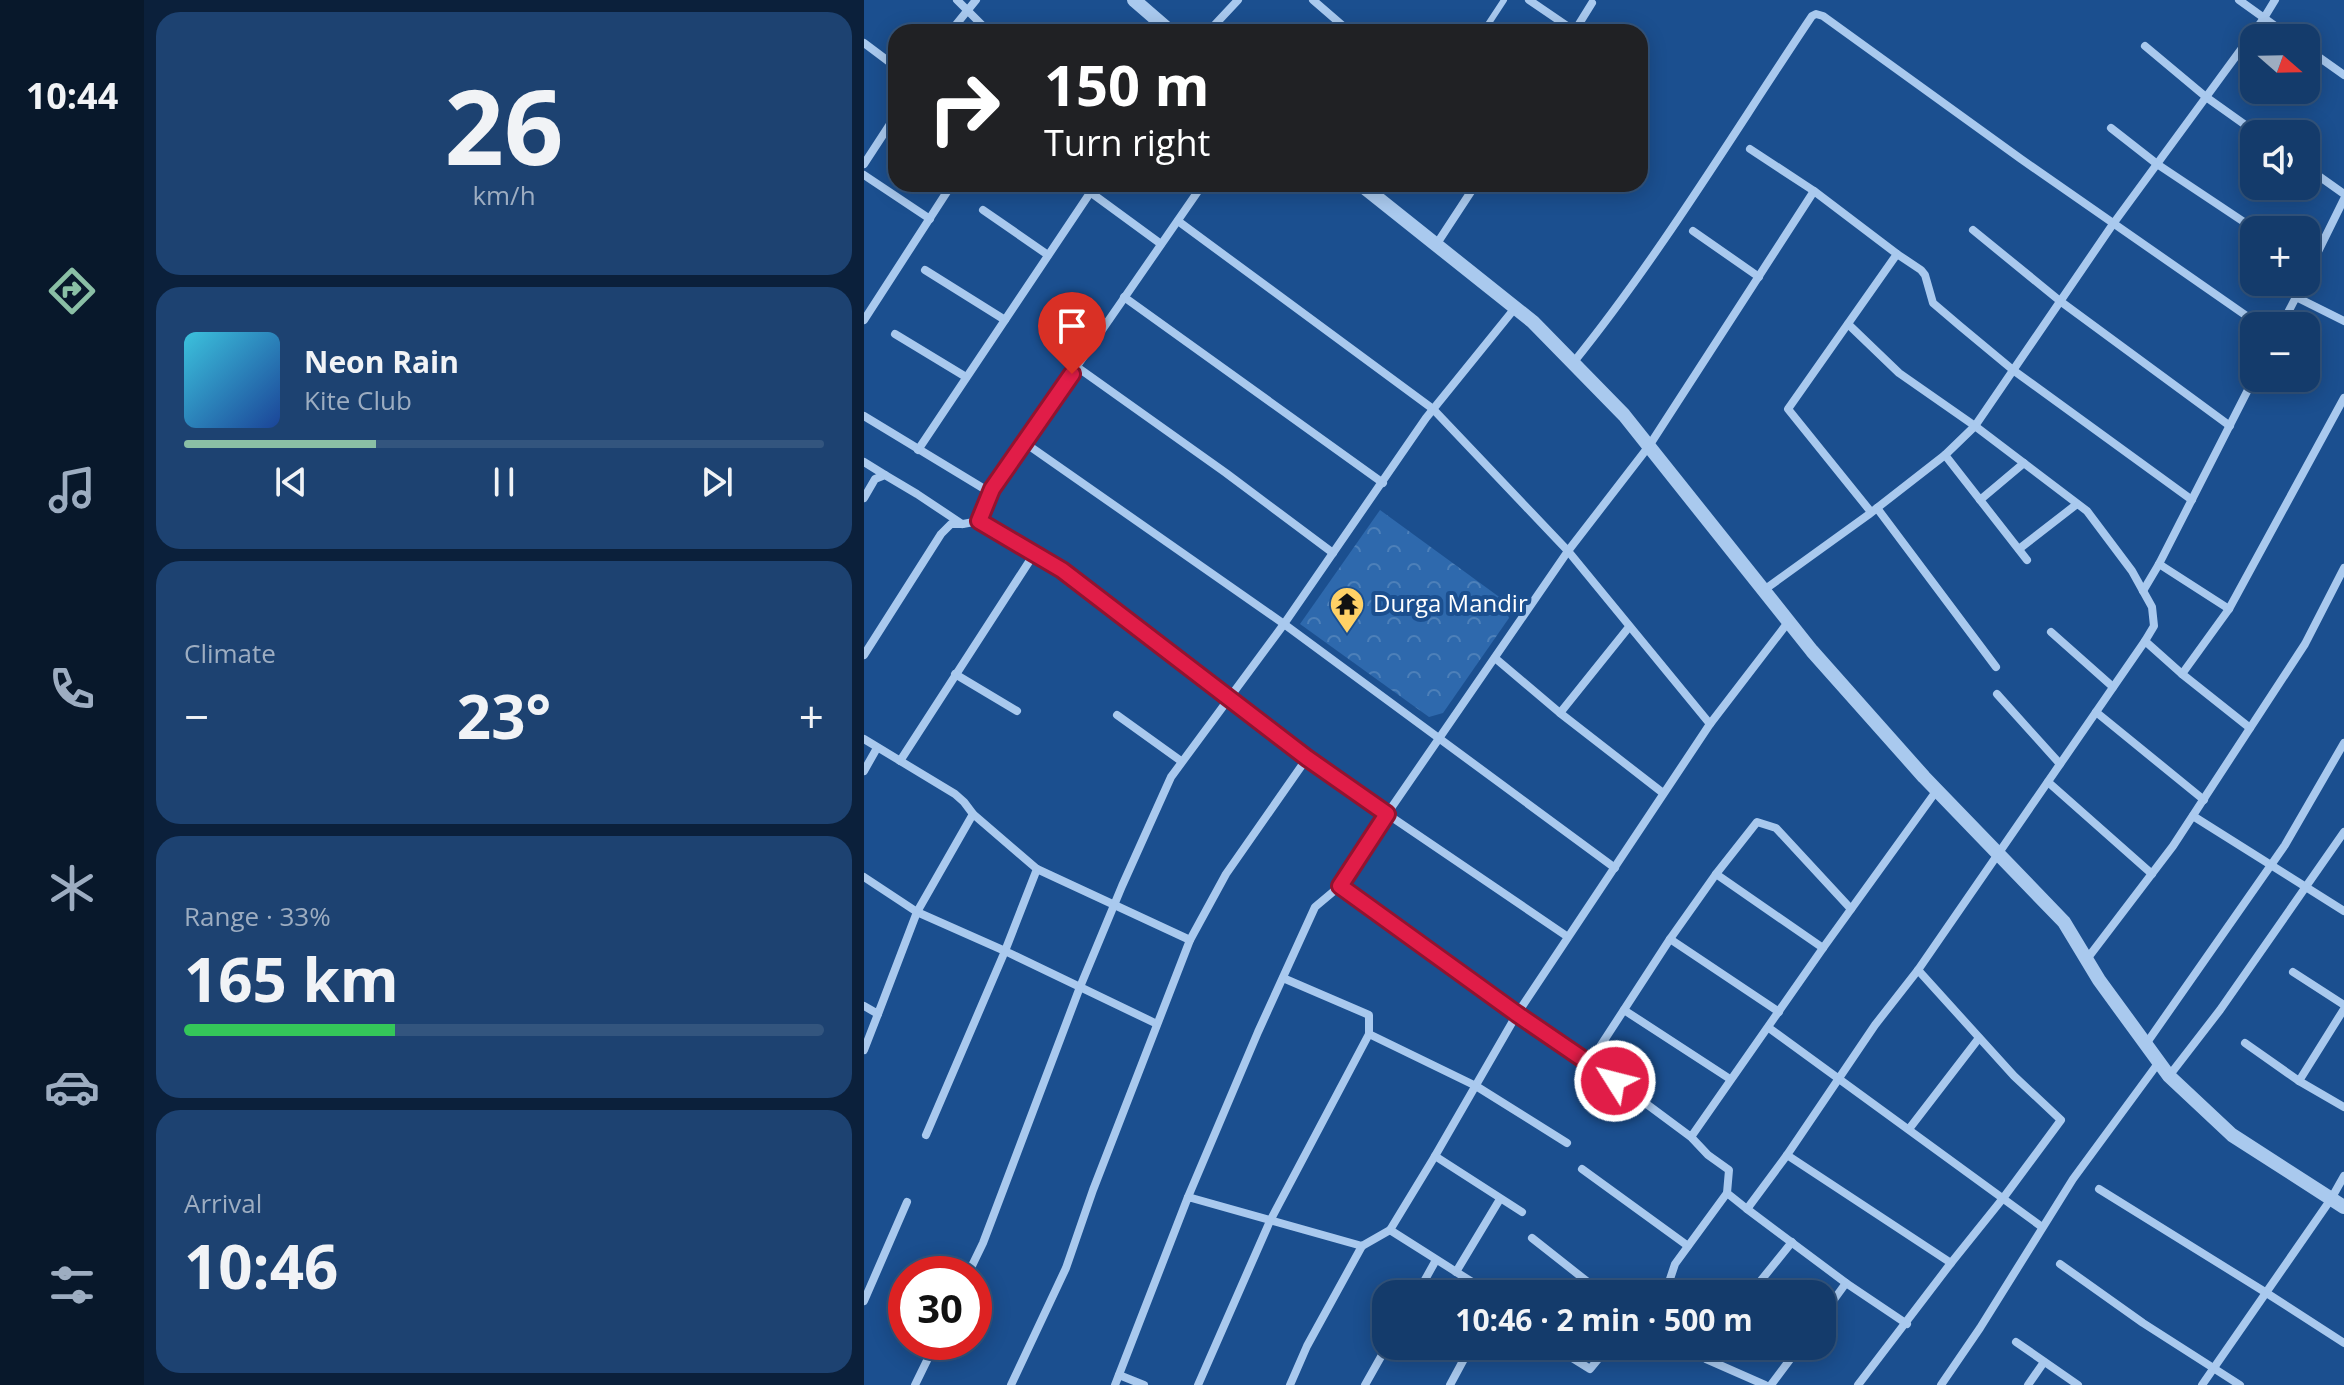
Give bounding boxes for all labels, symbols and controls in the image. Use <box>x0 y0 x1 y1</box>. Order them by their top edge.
north arrow <box>2240 24 2320 104</box>
map controls <box>2240 24 2320 392</box>
text: 150 m <box>1044 46 1210 122</box>
text: 26 <box>445 54 563 195</box>
icon: right <box>912 56 1016 160</box>
text: 10:44 <box>26 71 118 120</box>
text: Turn right <box>1044 118 1210 167</box>
button: sound <box>2240 120 2320 200</box>
text: km/h <box>472 177 536 213</box>
button: + <box>2240 216 2320 296</box>
icon: directions <box>44 263 100 319</box>
pin <box>1038 292 1106 374</box>
icon: arrive <box>1050 304 1094 348</box>
button: − <box>2240 312 2320 392</box>
text: Neon Rain <box>304 341 459 382</box>
text: Kite Club <box>304 382 412 418</box>
icon: previous <box>269 460 313 504</box>
icon: pause <box>482 460 526 504</box>
icon: next <box>695 460 739 504</box>
icon: music <box>44 462 100 518</box>
temple icon: Durga Mandir <box>1328 585 1366 635</box>
place label: Durga Mandir <box>1373 586 1528 619</box>
text: Climate <box>184 635 276 671</box>
icon: phone <box>44 661 100 717</box>
text: 23° <box>457 675 551 757</box>
text: − <box>184 686 209 746</box>
text: + <box>799 686 824 746</box>
icon: climate <box>44 860 100 916</box>
text: Range · 33% <box>184 898 331 934</box>
text: 165 km <box>184 938 399 1020</box>
position arrow <box>1573 1039 1657 1123</box>
icon: car <box>44 1059 100 1115</box>
text: Arrival <box>184 1185 262 1221</box>
text: 10:46 <box>184 1225 338 1307</box>
speed limit sign: 30 <box>888 1256 992 1360</box>
icon: filters <box>44 1257 100 1313</box>
text: 10:46 · 2 min · 500 m <box>1455 1299 1753 1340</box>

